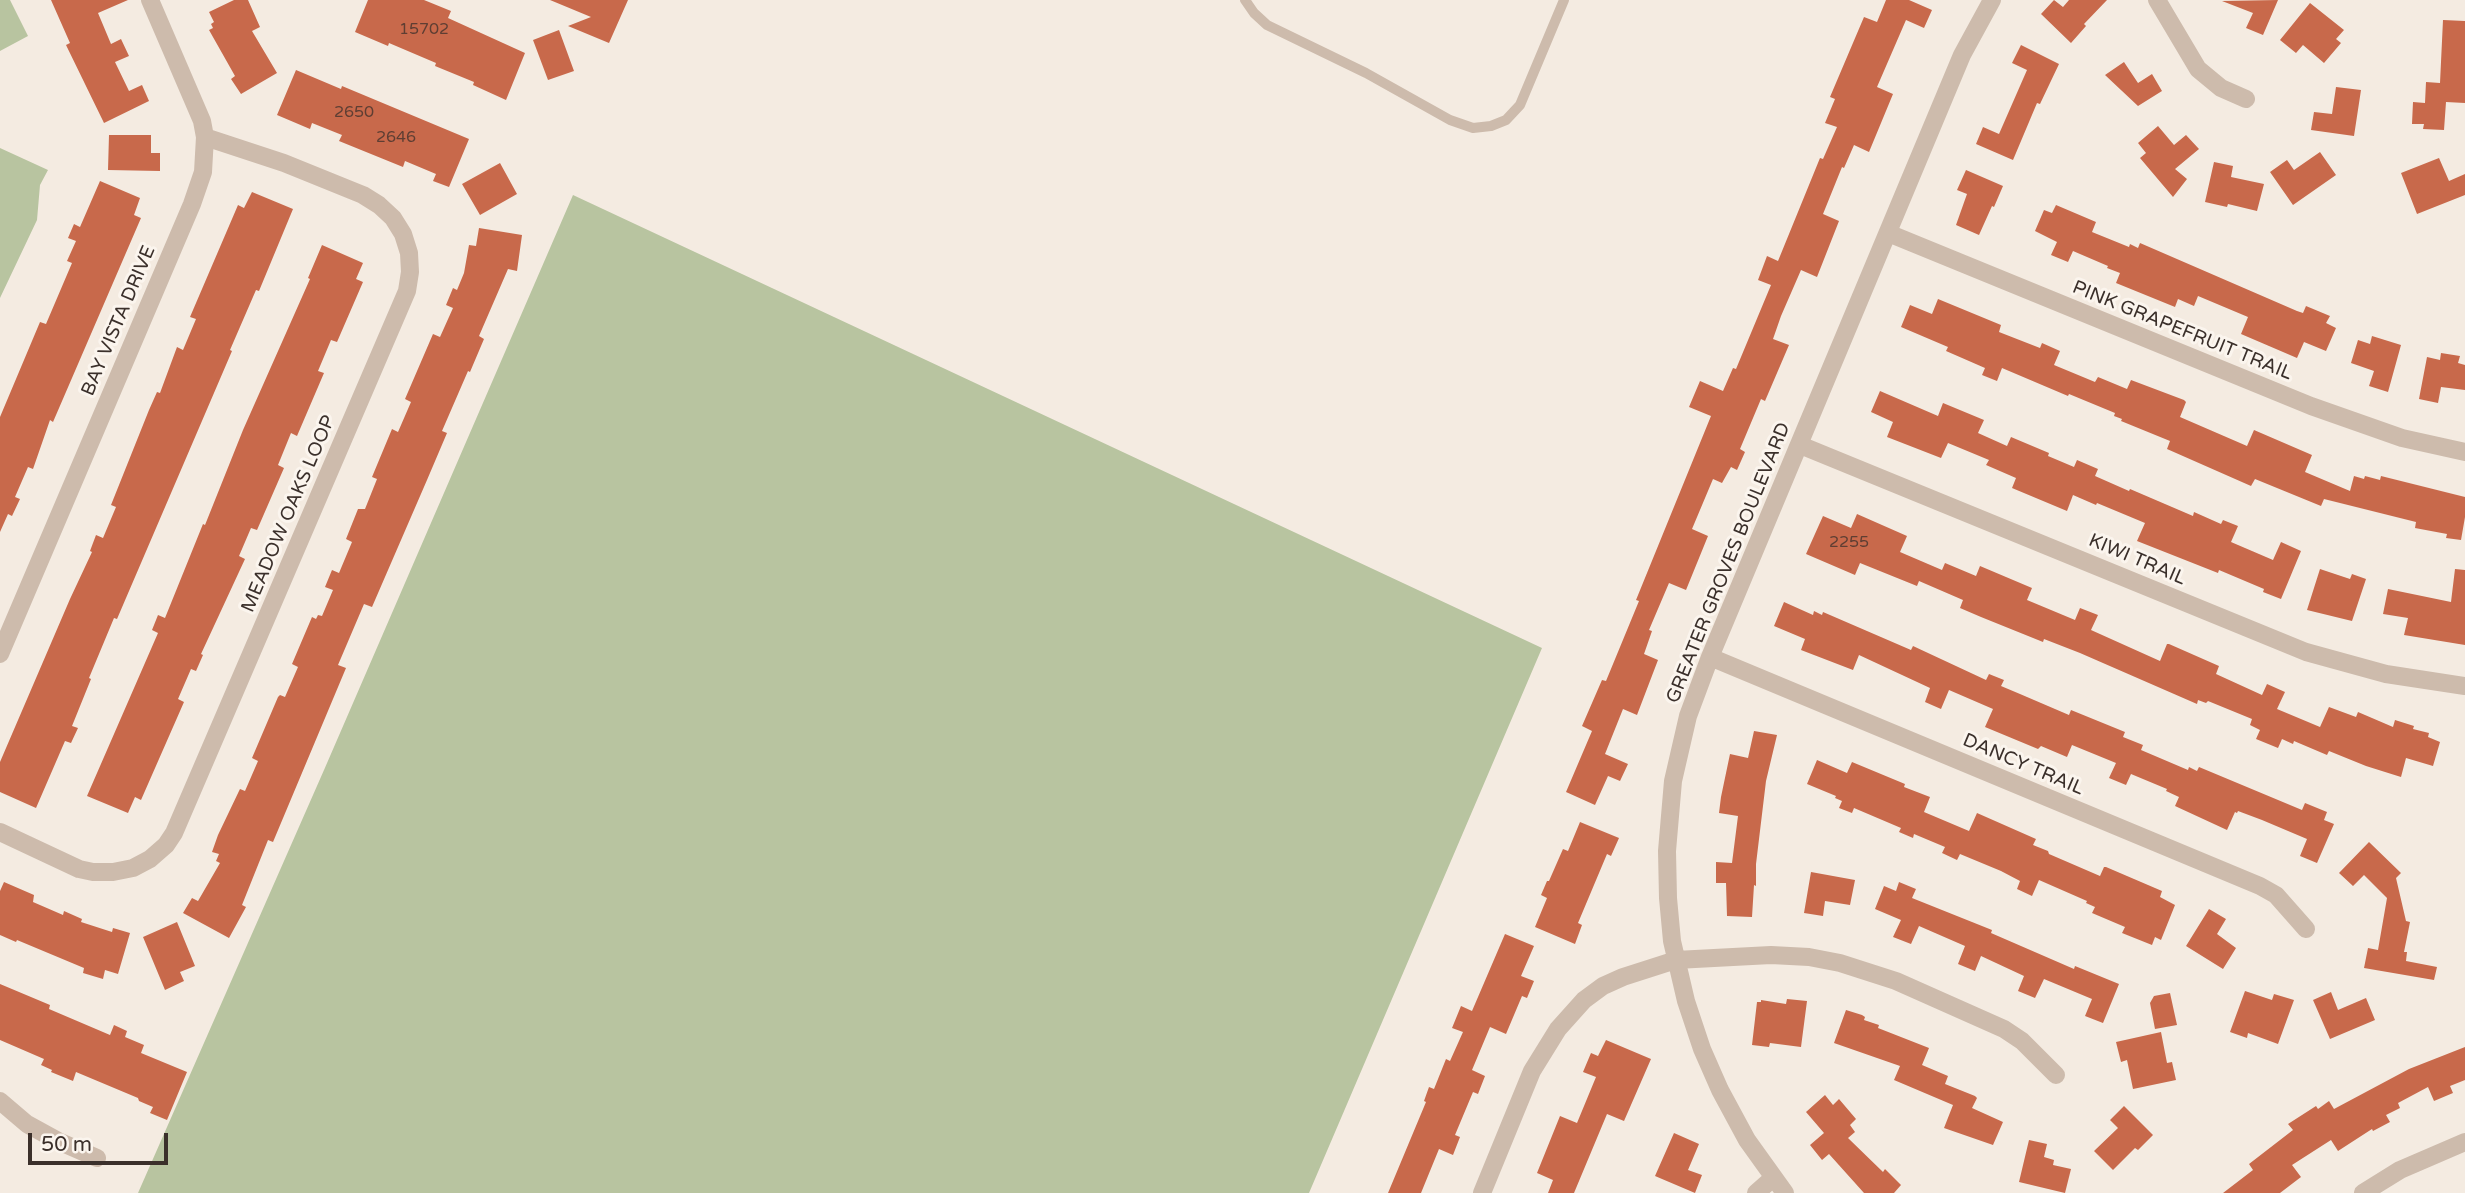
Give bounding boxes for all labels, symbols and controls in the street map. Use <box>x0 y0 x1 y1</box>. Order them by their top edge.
house number: 15702 <box>399 20 449 40</box>
house number: 2650 <box>334 103 374 123</box>
house number: 2646 <box>376 128 416 148</box>
street label: BAY VISTA DRIVE <box>77 242 161 400</box>
street label: PINK GRAPEFRUIT TRAIL <box>2069 276 2295 386</box>
street label: MEADOW OAKS LOOP <box>237 412 341 616</box>
street label: GREATER GROVES BOULEVARD <box>1662 419 1796 707</box>
street label: KIWI TRAIL <box>2085 529 2189 591</box>
house number: 2255 <box>1829 533 1869 553</box>
street label: DANCY TRAIL <box>1959 729 2087 801</box>
scale bar <box>32 1120 172 1164</box>
text: 50 m <box>41 1132 92 1157</box>

